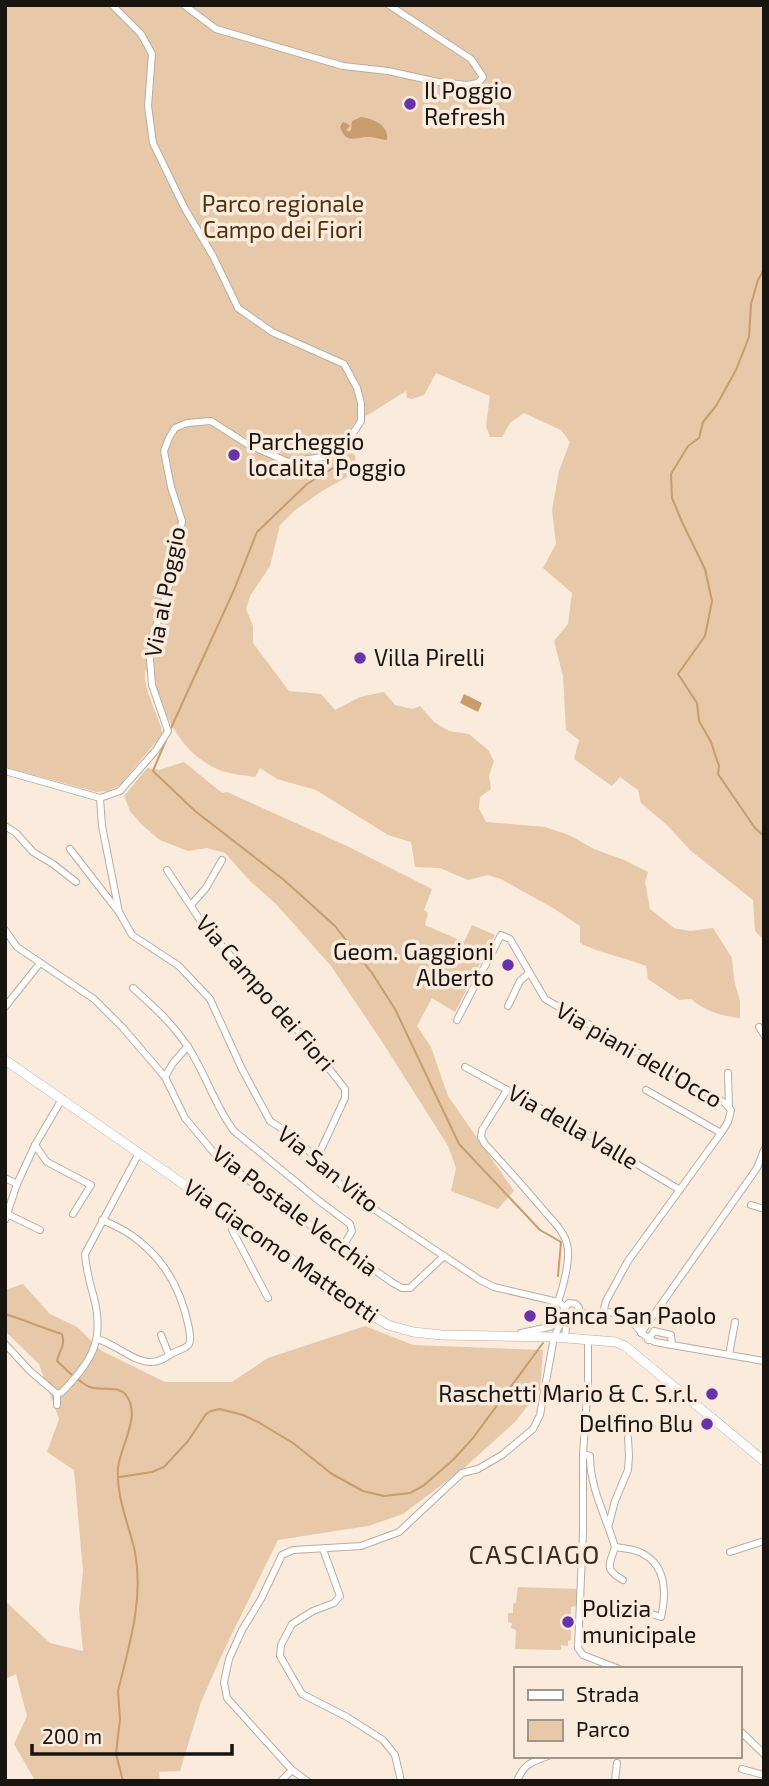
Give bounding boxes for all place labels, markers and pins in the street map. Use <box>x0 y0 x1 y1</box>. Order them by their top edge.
place label: Il Poggio Refresh <box>424 76 512 130</box>
marker: Il Poggio Refresh <box>402 96 418 112</box>
place label: Parcheggio localita' Poggio <box>248 427 406 481</box>
marker: Parcheggio localita' Poggio <box>226 447 242 463</box>
place label: Villa Pirelli <box>374 643 485 671</box>
marker: Villa Pirelli <box>352 650 368 666</box>
place label: Geom. Gaggioni Alberto <box>333 937 494 991</box>
marker: Geom. Gaggioni Alberto <box>500 957 516 973</box>
place label: Banca San Paolo <box>544 1301 716 1329</box>
marker: Banca San Paolo <box>522 1308 538 1324</box>
place label: Raschetti Mario & C. S.r.l. <box>438 1379 698 1407</box>
marker: Raschetti Mario & C. S.r.l. <box>704 1386 720 1402</box>
place label: Delfino Blu <box>579 1409 693 1437</box>
marker: Delfino Blu <box>699 1416 715 1432</box>
place label: Polizia municipale <box>582 1594 696 1648</box>
marker: Polizia municipale <box>560 1614 576 1630</box>

